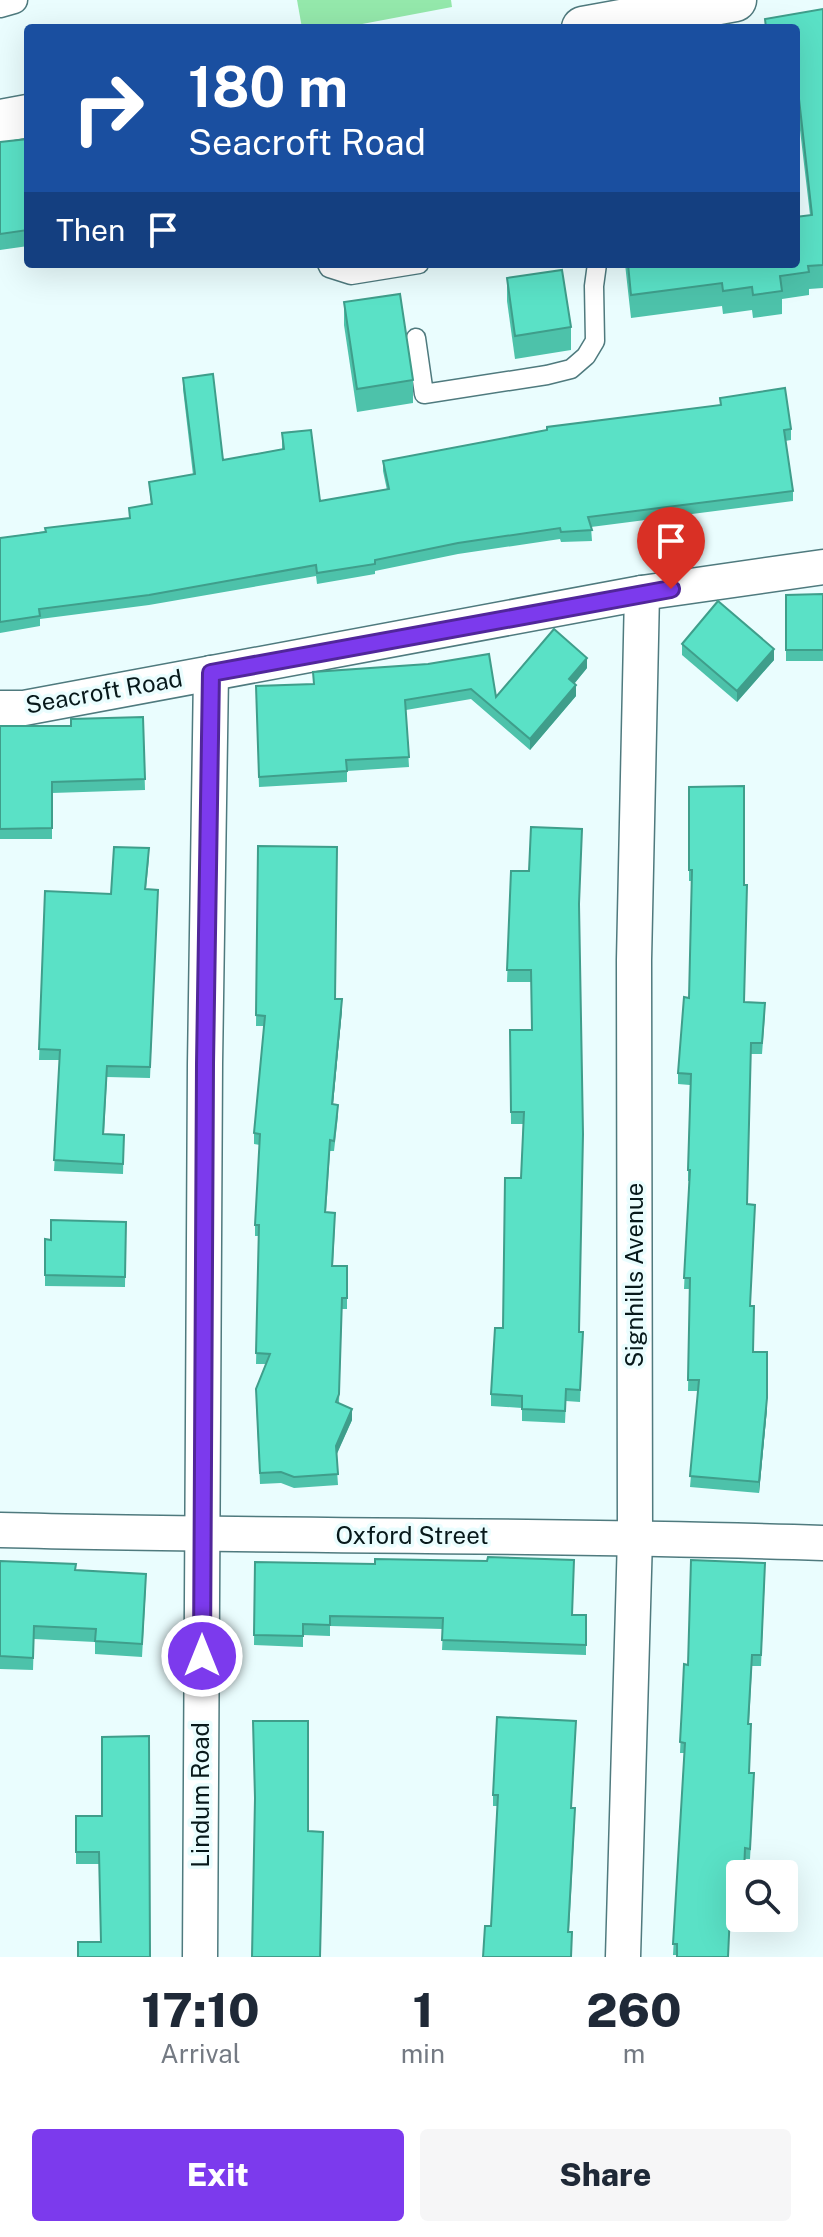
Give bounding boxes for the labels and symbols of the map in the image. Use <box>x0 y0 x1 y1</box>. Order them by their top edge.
pin <box>637 507 705 589</box>
street label: Seacroft Road <box>23 663 184 719</box>
street label: Signhills Avenue <box>620 1183 648 1367</box>
street label: Oxford Street <box>335 1521 489 1549</box>
position arrow <box>160 1614 244 1698</box>
street label: Lindum Road <box>186 1722 214 1868</box>

